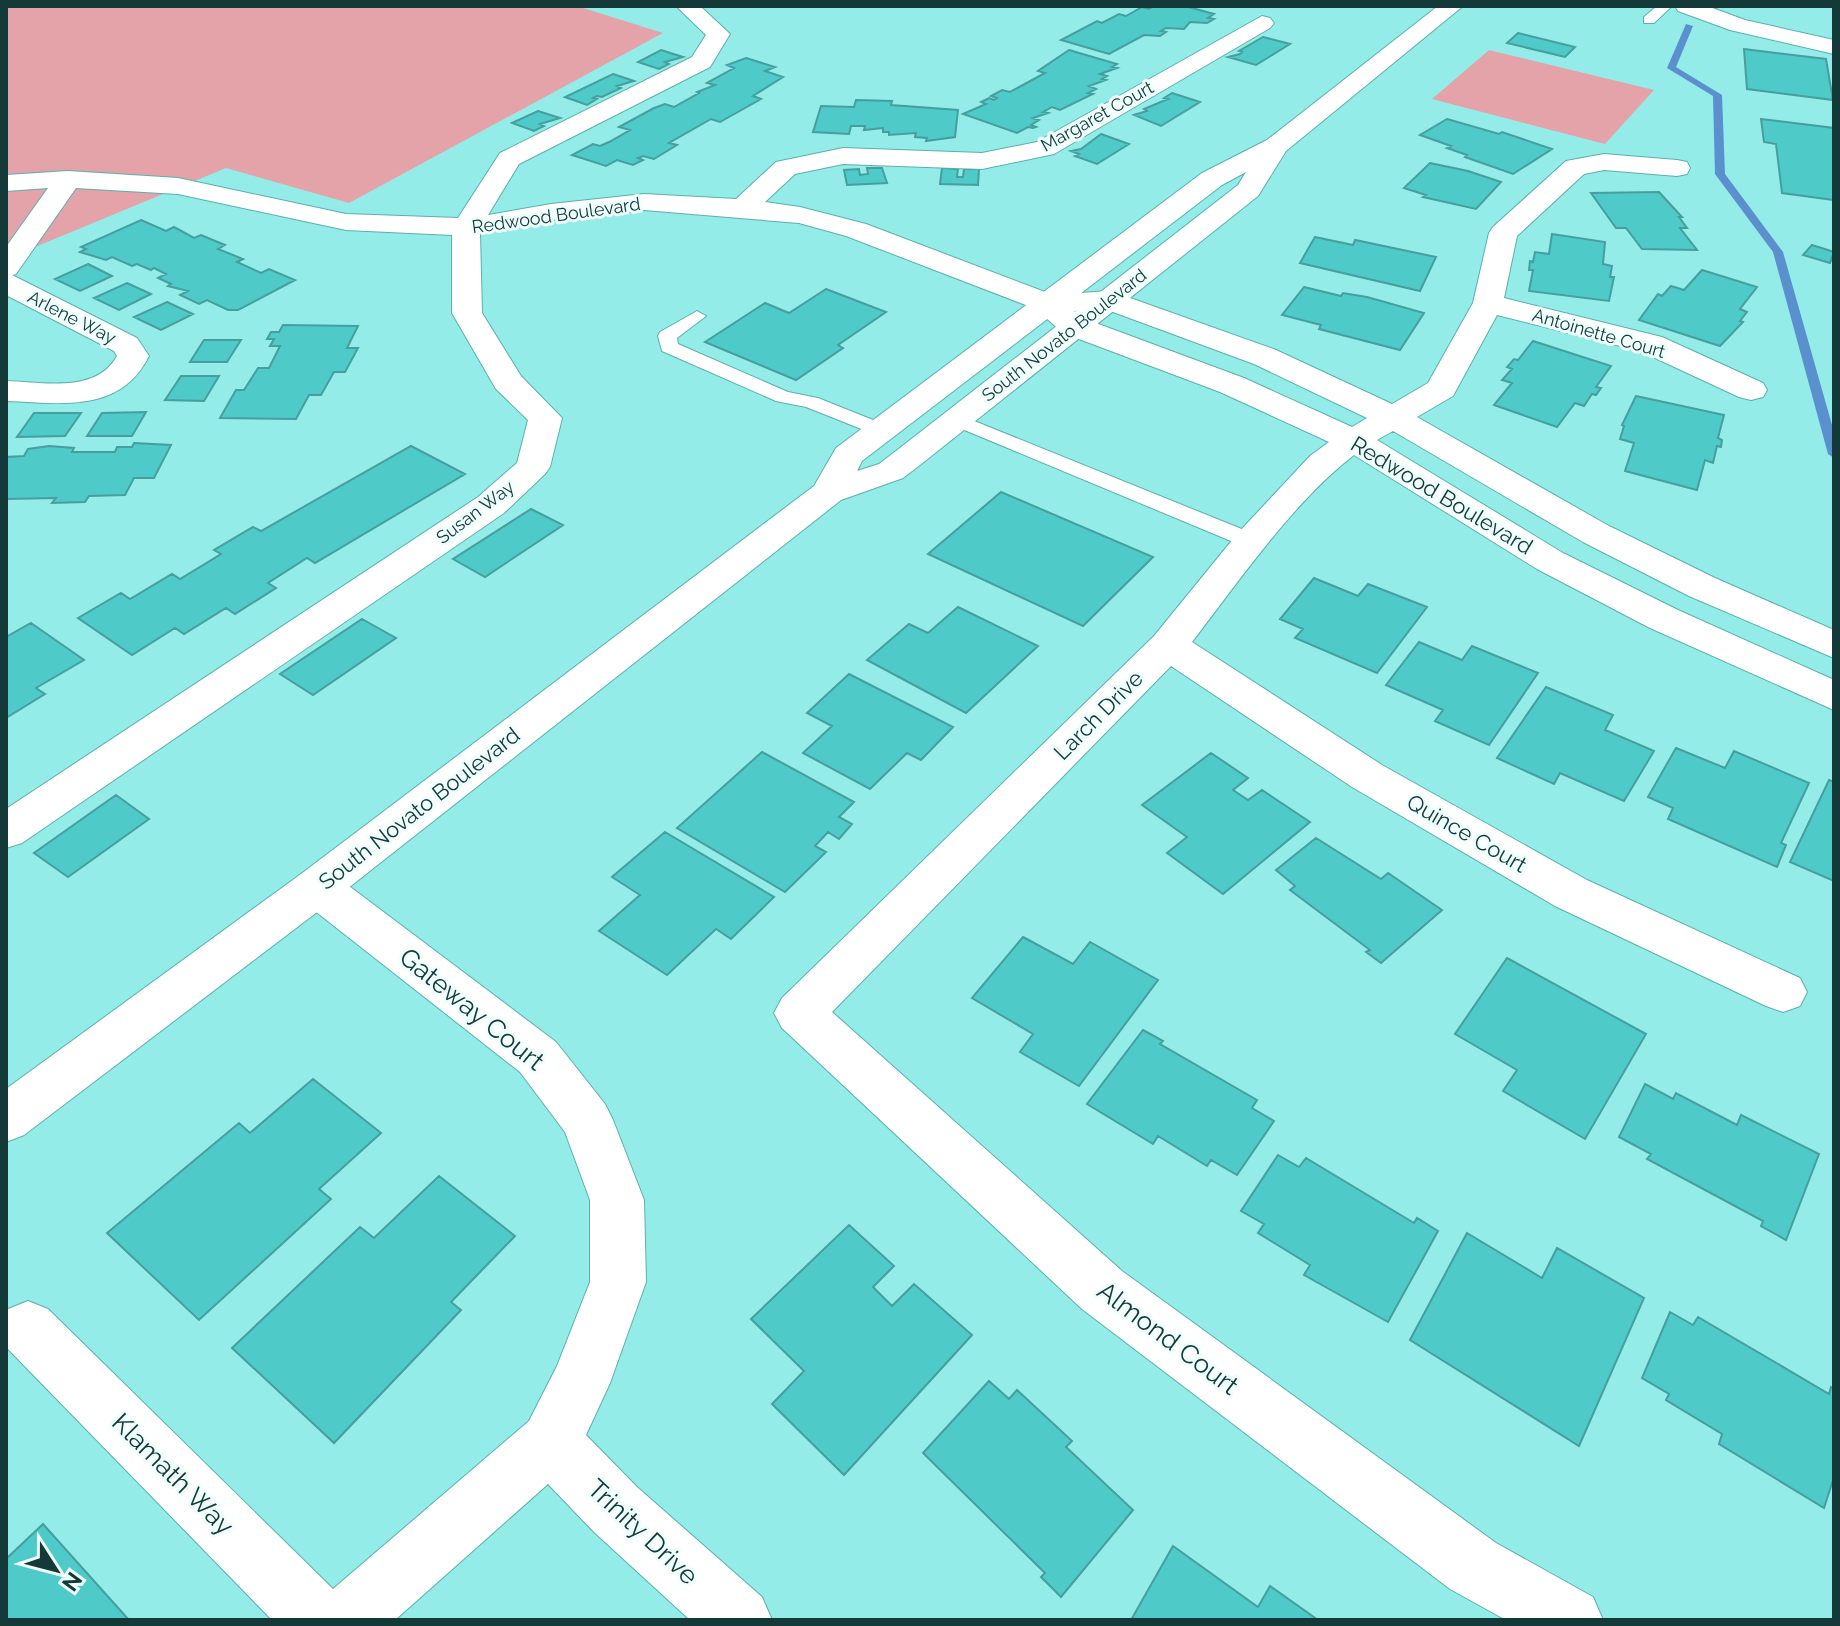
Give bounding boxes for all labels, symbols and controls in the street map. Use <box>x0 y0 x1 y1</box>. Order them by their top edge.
street label: Margaret Court <box>1037 76 1157 156</box>
street label: Redwood Boulevard <box>470 193 642 237</box>
street label: South Novato Boulevard <box>978 264 1150 406</box>
street label: Arlene Way <box>24 286 120 348</box>
street label: Antoinette Court <box>1530 304 1668 362</box>
street label: Redwood Boulevard <box>1346 430 1538 560</box>
street label: Susan Way <box>432 476 518 548</box>
street label: Larch Drive <box>1048 665 1148 765</box>
street label: South Novato Boulevard <box>313 721 525 895</box>
street label: Quince Court <box>1402 788 1532 878</box>
street label: Gateway Court <box>394 942 551 1077</box>
street label: Almond Court <box>1092 1275 1245 1401</box>
street label: Klamath Way <box>106 1407 240 1541</box>
street label: Trinity Drive <box>582 1473 704 1591</box>
north arrow <box>16 1530 96 1610</box>
text: N <box>57 1567 88 1596</box>

